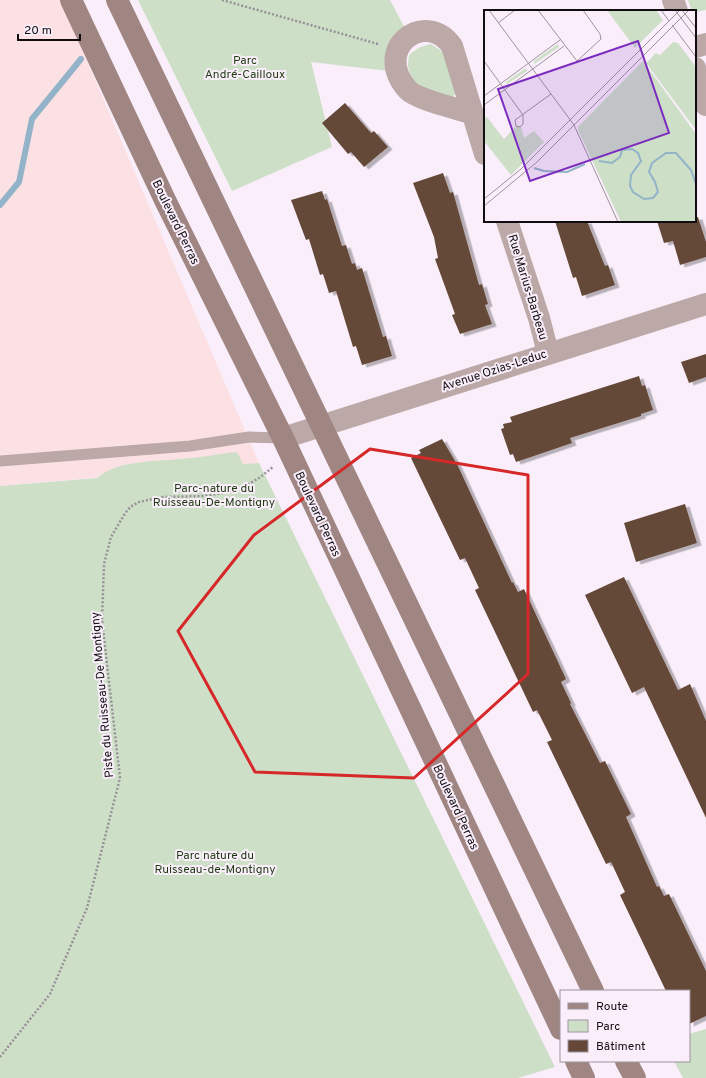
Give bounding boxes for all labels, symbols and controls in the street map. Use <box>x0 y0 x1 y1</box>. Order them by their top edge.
inset map <box>484 10 696 222</box>
scale bar <box>18 16 80 42</box>
text: 20 m <box>24 23 52 39</box>
park label: Parc André-Cailloux <box>205 53 285 83</box>
street label: Boulevard Perras <box>148 177 203 267</box>
street label: Rue Marius-Barbeau <box>503 233 551 342</box>
street label: Avenue Ozias-Leduc <box>440 346 549 396</box>
street label: Boulevard Perras <box>290 469 344 560</box>
park label: Parc-nature du Ruisseau-De-Montigny <box>153 481 275 511</box>
street label: Piste du Ruisseau-De Montigny <box>88 611 118 779</box>
street label: Boulevard Perras <box>428 762 482 853</box>
park label: Parc nature du Ruisseau-de-Montigny <box>154 848 276 878</box>
legend <box>560 990 690 1062</box>
text: Route <box>596 999 628 1015</box>
text: Parc <box>596 1019 620 1035</box>
text: Bâtiment <box>596 1039 646 1055</box>

